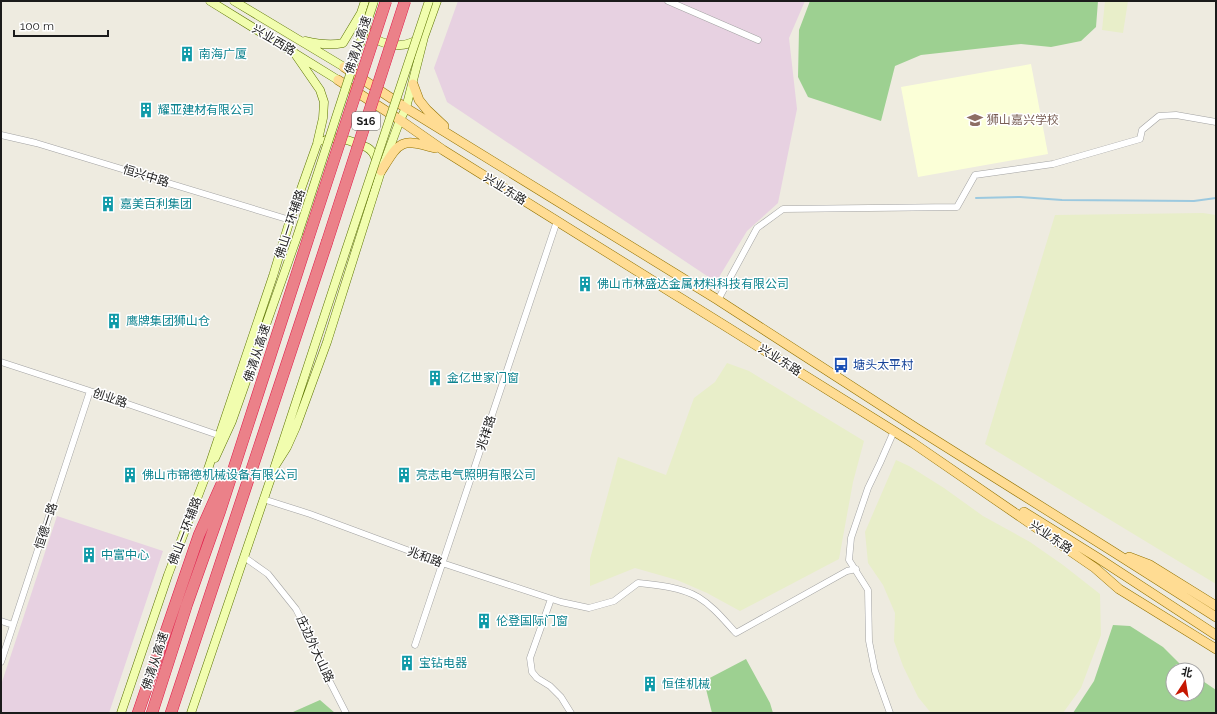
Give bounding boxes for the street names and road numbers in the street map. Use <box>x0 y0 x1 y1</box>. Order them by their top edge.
street label: 佛清从高速 <box>342 14 374 76</box>
street label: 兴业西路 <box>250 22 298 58</box>
road number: S16 <box>352 112 380 130</box>
street label: 恒兴中路 <box>121 162 171 190</box>
street label: 兴业东路 <box>481 170 529 208</box>
street label: 佛山一环辅路 <box>272 188 308 260</box>
street label: 佛清从高速 <box>241 322 273 384</box>
street label: 兴业东路 <box>756 341 804 379</box>
street label: 创业路 <box>91 386 129 410</box>
street label: 兆祥路 <box>474 414 498 452</box>
street label: 佛山一环辅路 <box>166 495 204 567</box>
street label: 恒德一路 <box>32 501 60 551</box>
street label: 兴业东路 <box>1027 518 1075 556</box>
street label: 兆和路 <box>406 544 444 570</box>
street label: 庄边外大山路 <box>293 613 337 685</box>
street label: 佛清从高速 <box>139 630 171 692</box>

